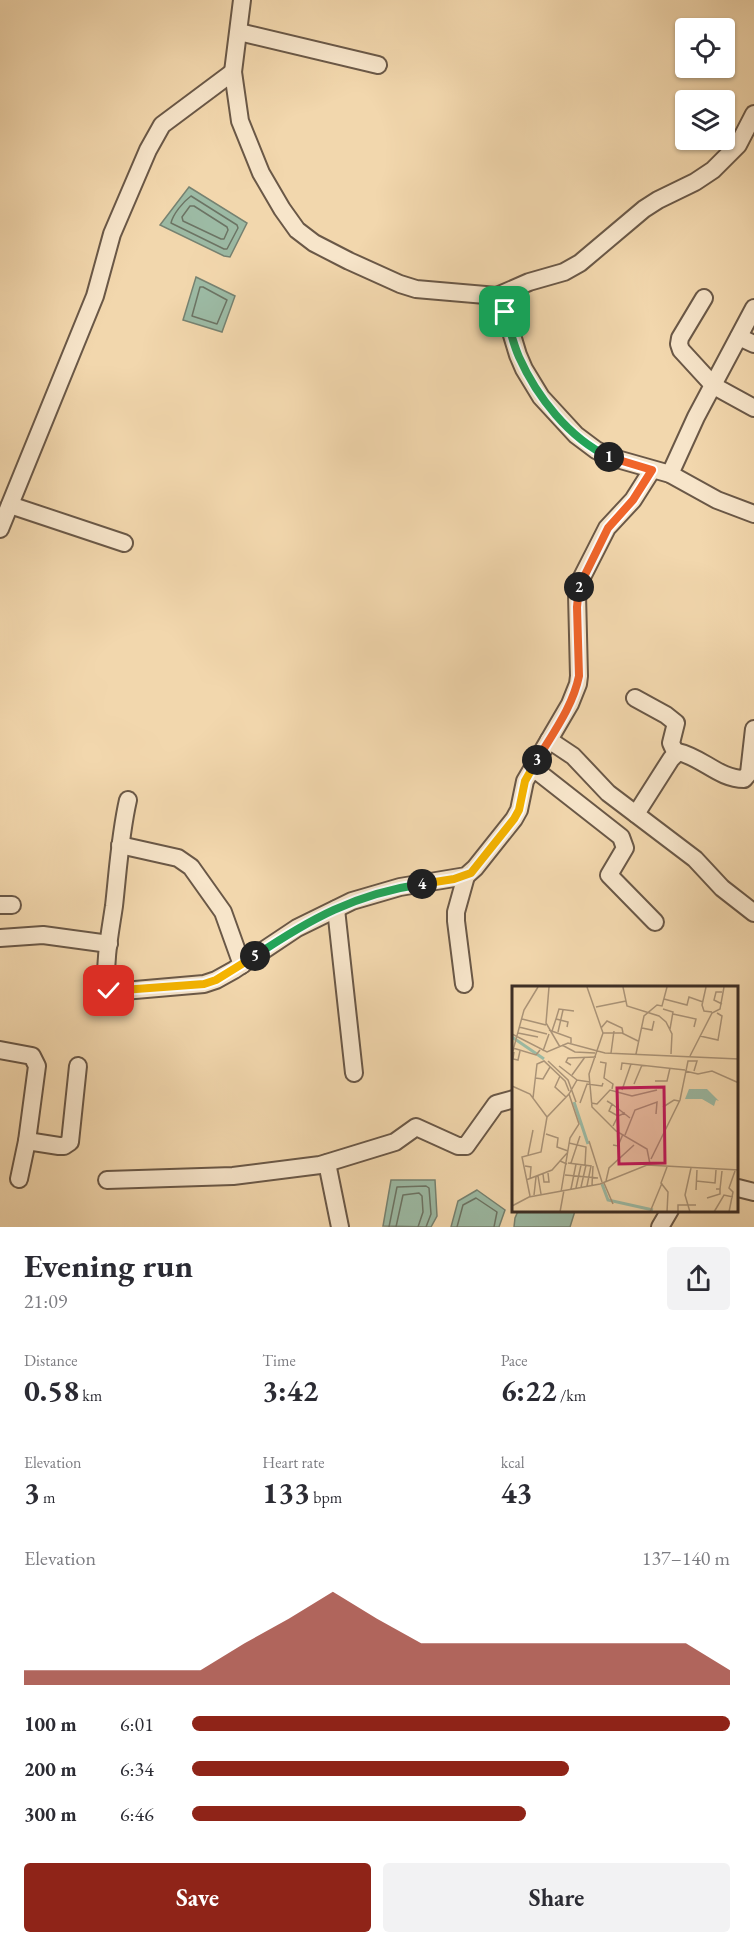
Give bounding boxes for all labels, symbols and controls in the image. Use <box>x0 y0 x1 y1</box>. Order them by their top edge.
map controls <box>675 18 735 150</box>
button: locate <box>675 18 735 78</box>
button: layers <box>675 90 735 150</box>
pin <box>479 286 530 337</box>
icon: arrive <box>488 295 521 328</box>
pin: 1 <box>594 442 624 472</box>
text: 1 <box>605 446 613 467</box>
pin: 2 <box>564 572 594 602</box>
text: 2 <box>575 576 583 597</box>
pin: 3 <box>522 745 552 775</box>
text: 3 <box>533 749 541 770</box>
pin: 4 <box>407 869 437 899</box>
text: 4 <box>418 873 426 894</box>
pin: 5 <box>240 941 270 971</box>
text: 5 <box>251 945 259 966</box>
pin <box>83 965 134 1016</box>
icon: check <box>92 974 125 1007</box>
inset map <box>512 986 739 1212</box>
text: Evening run <box>24 1244 193 1287</box>
button: share <box>667 1247 730 1310</box>
text: 21:09 <box>24 1288 67 1314</box>
text: Distance <box>24 1350 77 1371</box>
text: Time <box>262 1350 296 1371</box>
text: Pace <box>501 1350 528 1371</box>
text: 0.58 <box>24 1371 79 1410</box>
text: 3:42 <box>262 1371 318 1410</box>
text: 6:22 <box>501 1371 557 1410</box>
text: km <box>79 1385 102 1406</box>
text: /km <box>557 1385 586 1406</box>
text: Elevation <box>24 1452 82 1473</box>
text: Heart rate <box>262 1452 324 1473</box>
text: kcal <box>501 1452 525 1473</box>
text: 3 <box>24 1473 40 1512</box>
text: 133 <box>262 1473 310 1512</box>
text: 43 <box>501 1473 532 1512</box>
text: m <box>40 1487 56 1508</box>
text: bpm <box>310 1487 342 1508</box>
text: Elevation <box>24 1545 96 1571</box>
text: 137–140 m <box>642 1545 730 1571</box>
text: 100 m <box>24 1711 77 1737</box>
text: 6:01 <box>120 1711 154 1737</box>
text: 200 m <box>24 1756 77 1782</box>
text: 6:34 <box>120 1756 154 1782</box>
text: 300 m <box>24 1801 77 1827</box>
text: 6:46 <box>120 1801 154 1827</box>
button: Save <box>24 1863 371 1932</box>
button: Share <box>383 1863 730 1932</box>

